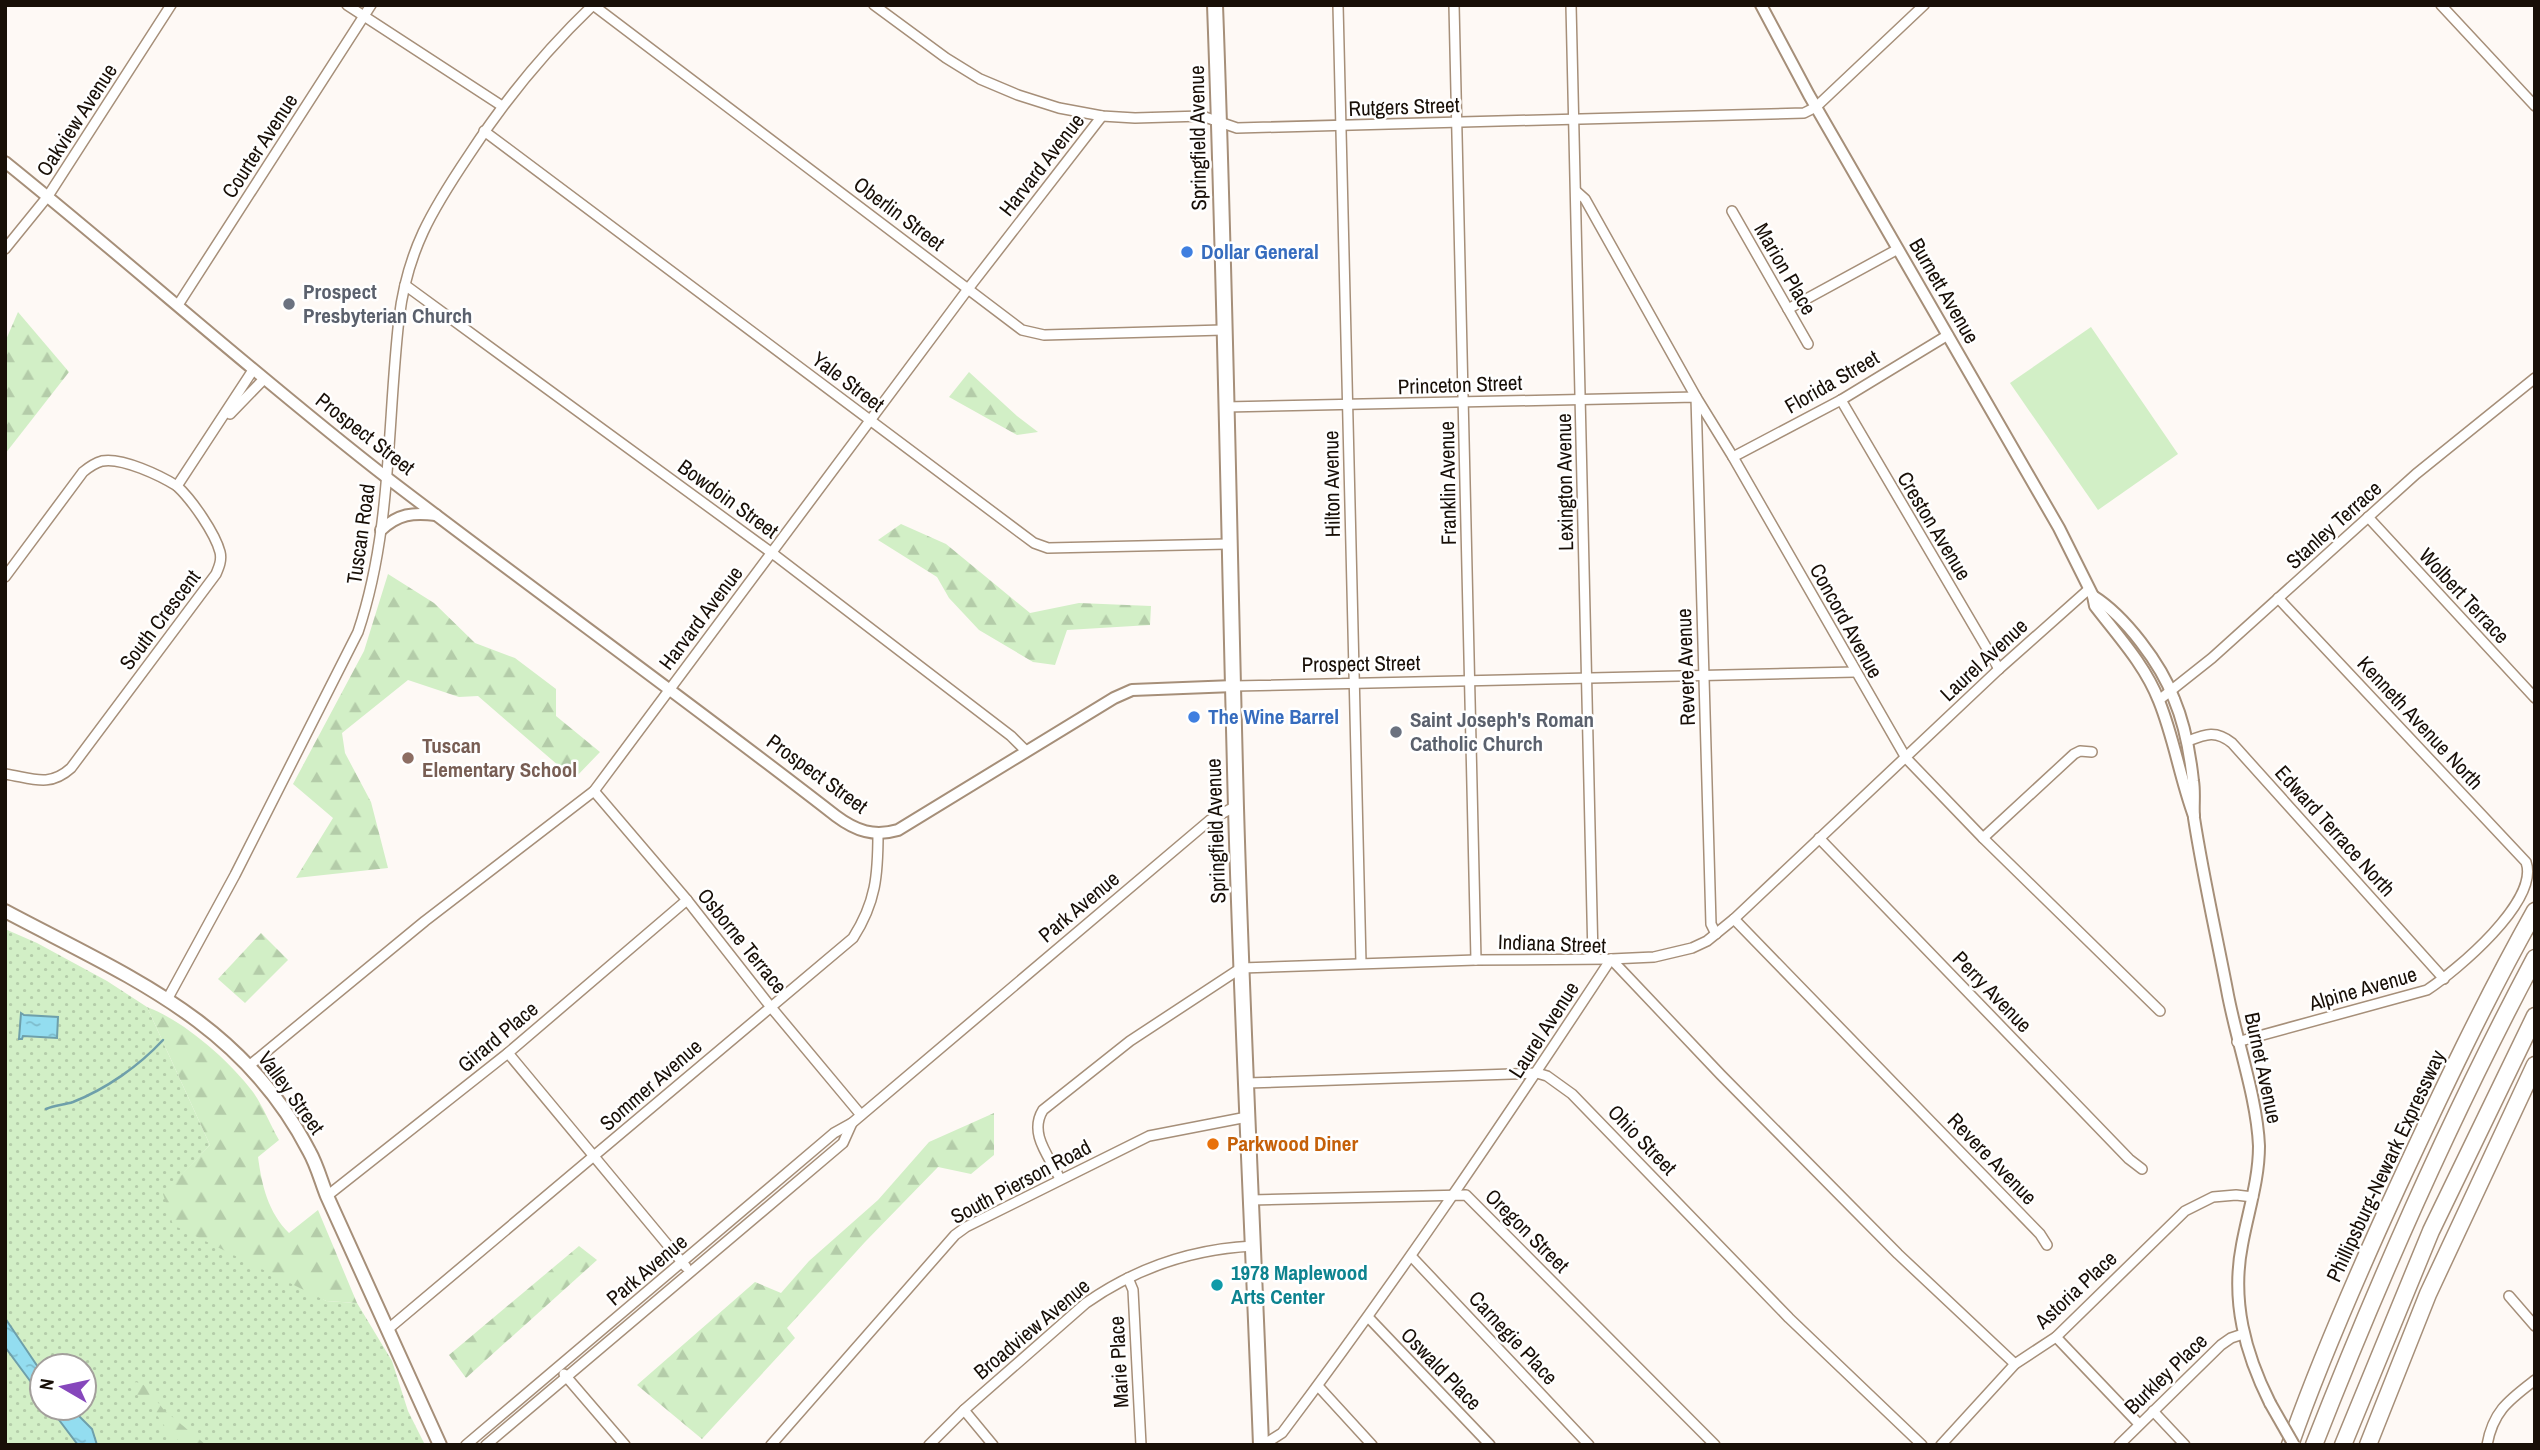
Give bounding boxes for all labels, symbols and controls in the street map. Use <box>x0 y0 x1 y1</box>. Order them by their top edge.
street label: Oakview Avenue <box>29 58 124 182</box>
street label: Springfield Avenue <box>1182 65 1213 211</box>
street label: Courter Avenue <box>215 88 304 204</box>
street label: Rutgers Street <box>1348 90 1460 123</box>
street label: Harvard Avenue <box>992 107 1091 222</box>
street label: Oberlin Street <box>848 170 951 258</box>
street label: Marion Place <box>1748 218 1823 320</box>
street label: Burnett Avenue <box>1903 233 1986 349</box>
place label: Dollar General <box>1201 237 1319 266</box>
marker: Dollar General <box>1179 244 1195 260</box>
place label: Prospect Presbyterian Church <box>303 277 472 330</box>
marker: Prospect Presbyterian Church <box>281 296 297 312</box>
street label: Florida Street <box>1779 343 1884 420</box>
street label: Yale Street <box>806 345 891 419</box>
street label: Princeton Street <box>1397 368 1523 401</box>
street label: Prospect Street <box>310 386 421 482</box>
street label: Lexington Avenue <box>1549 413 1580 551</box>
street label: Franklin Avenue <box>1432 421 1463 545</box>
street label: Hilton Avenue <box>1316 430 1347 538</box>
street label: Bowdoin Street <box>672 452 785 545</box>
street label: Creston Avenue <box>1891 466 1978 586</box>
street label: Stanley Terrace <box>2280 474 2388 575</box>
street label: Tuscan Road <box>339 482 382 586</box>
street label: Wolbert Terrace <box>2413 542 2516 650</box>
street label: Concord Avenue <box>1803 558 1890 683</box>
street label: Harvard Avenue <box>652 560 749 676</box>
street label: South Crescent <box>112 563 207 676</box>
street label: Revere Avenue <box>1669 608 1702 726</box>
street label: Laurel Avenue <box>1934 612 2034 708</box>
street label: Prospect Street <box>1301 648 1421 679</box>
street label: Kenneth Avenue North <box>2351 650 2490 796</box>
place label: The Wine Barrel <box>1208 702 1339 731</box>
place label: Saint Joseph's Roman Catholic Church <box>1410 705 1594 758</box>
marker: The Wine Barrel <box>1186 709 1202 725</box>
marker: Saint Joseph's Roman Catholic Church <box>1388 724 1404 740</box>
street label: Prospect Street <box>761 727 874 820</box>
place label: Tuscan Elementary School <box>422 731 577 784</box>
marker: Tuscan Elementary School <box>400 750 416 766</box>
street label: Springfield Avenue <box>1198 758 1233 904</box>
street label: Edward Terrace North <box>2269 759 2402 902</box>
street label: Park Avenue <box>1032 864 1125 949</box>
street label: Osborne Terrace <box>691 882 794 1000</box>
street label: Indiana Street <box>1497 927 1607 960</box>
street label: Perry Avenue <box>1946 945 2039 1039</box>
street label: Alpine Avenue <box>2305 959 2420 1018</box>
street label: Laurel Avenue <box>1502 976 1586 1084</box>
street label: Girard Place <box>451 994 544 1079</box>
street label: Burnet Avenue <box>2238 1010 2289 1126</box>
street label: Sommer Avenue <box>593 1032 708 1137</box>
street label: Valley Street <box>251 1045 332 1140</box>
street label: Phillipsburg-Newark Expressway <box>2319 1045 2452 1286</box>
street label: Ohio Street <box>1601 1098 1684 1182</box>
street label: Revere Avenue <box>1941 1106 2044 1211</box>
place label: Parkwood Diner <box>1227 1129 1358 1158</box>
street label: South Pierson Road <box>945 1132 1096 1231</box>
marker: Parkwood Diner <box>1205 1136 1221 1152</box>
street label: Oregon Street <box>1479 1182 1576 1279</box>
street label: Park Avenue <box>600 1227 693 1312</box>
street label: Astoria Place <box>2028 1244 2123 1336</box>
place label: 1978 Maplewood Arts Center <box>1231 1258 1368 1311</box>
street label: Broadview Avenue <box>967 1271 1096 1386</box>
marker: 1978 Maplewood Arts Center <box>1209 1277 1225 1293</box>
street label: Carnegie Place <box>1462 1284 1564 1391</box>
street label: Marie Place <box>1102 1315 1135 1409</box>
street label: Oswald Place <box>1394 1321 1488 1417</box>
street label: Burkley Place <box>2118 1327 2214 1421</box>
north arrow <box>28 1352 98 1422</box>
text: N <box>32 1377 60 1392</box>

